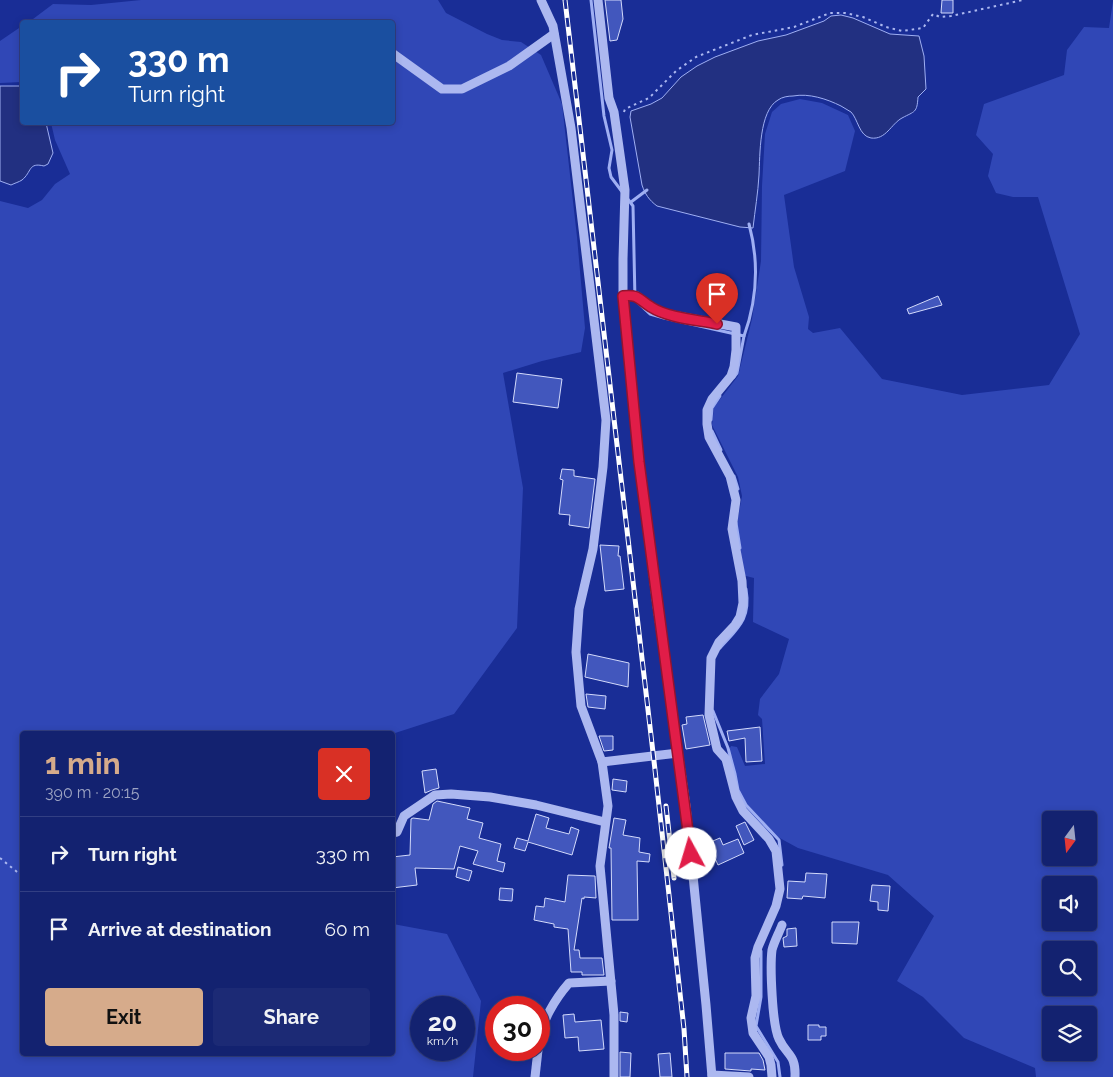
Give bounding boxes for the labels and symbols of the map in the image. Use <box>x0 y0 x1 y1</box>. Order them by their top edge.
pin <box>696 273 738 324</box>
north arrow <box>1042 811 1098 866</box>
position arrow <box>664 827 716 879</box>
speed limit sign: 30 <box>485 996 550 1061</box>

